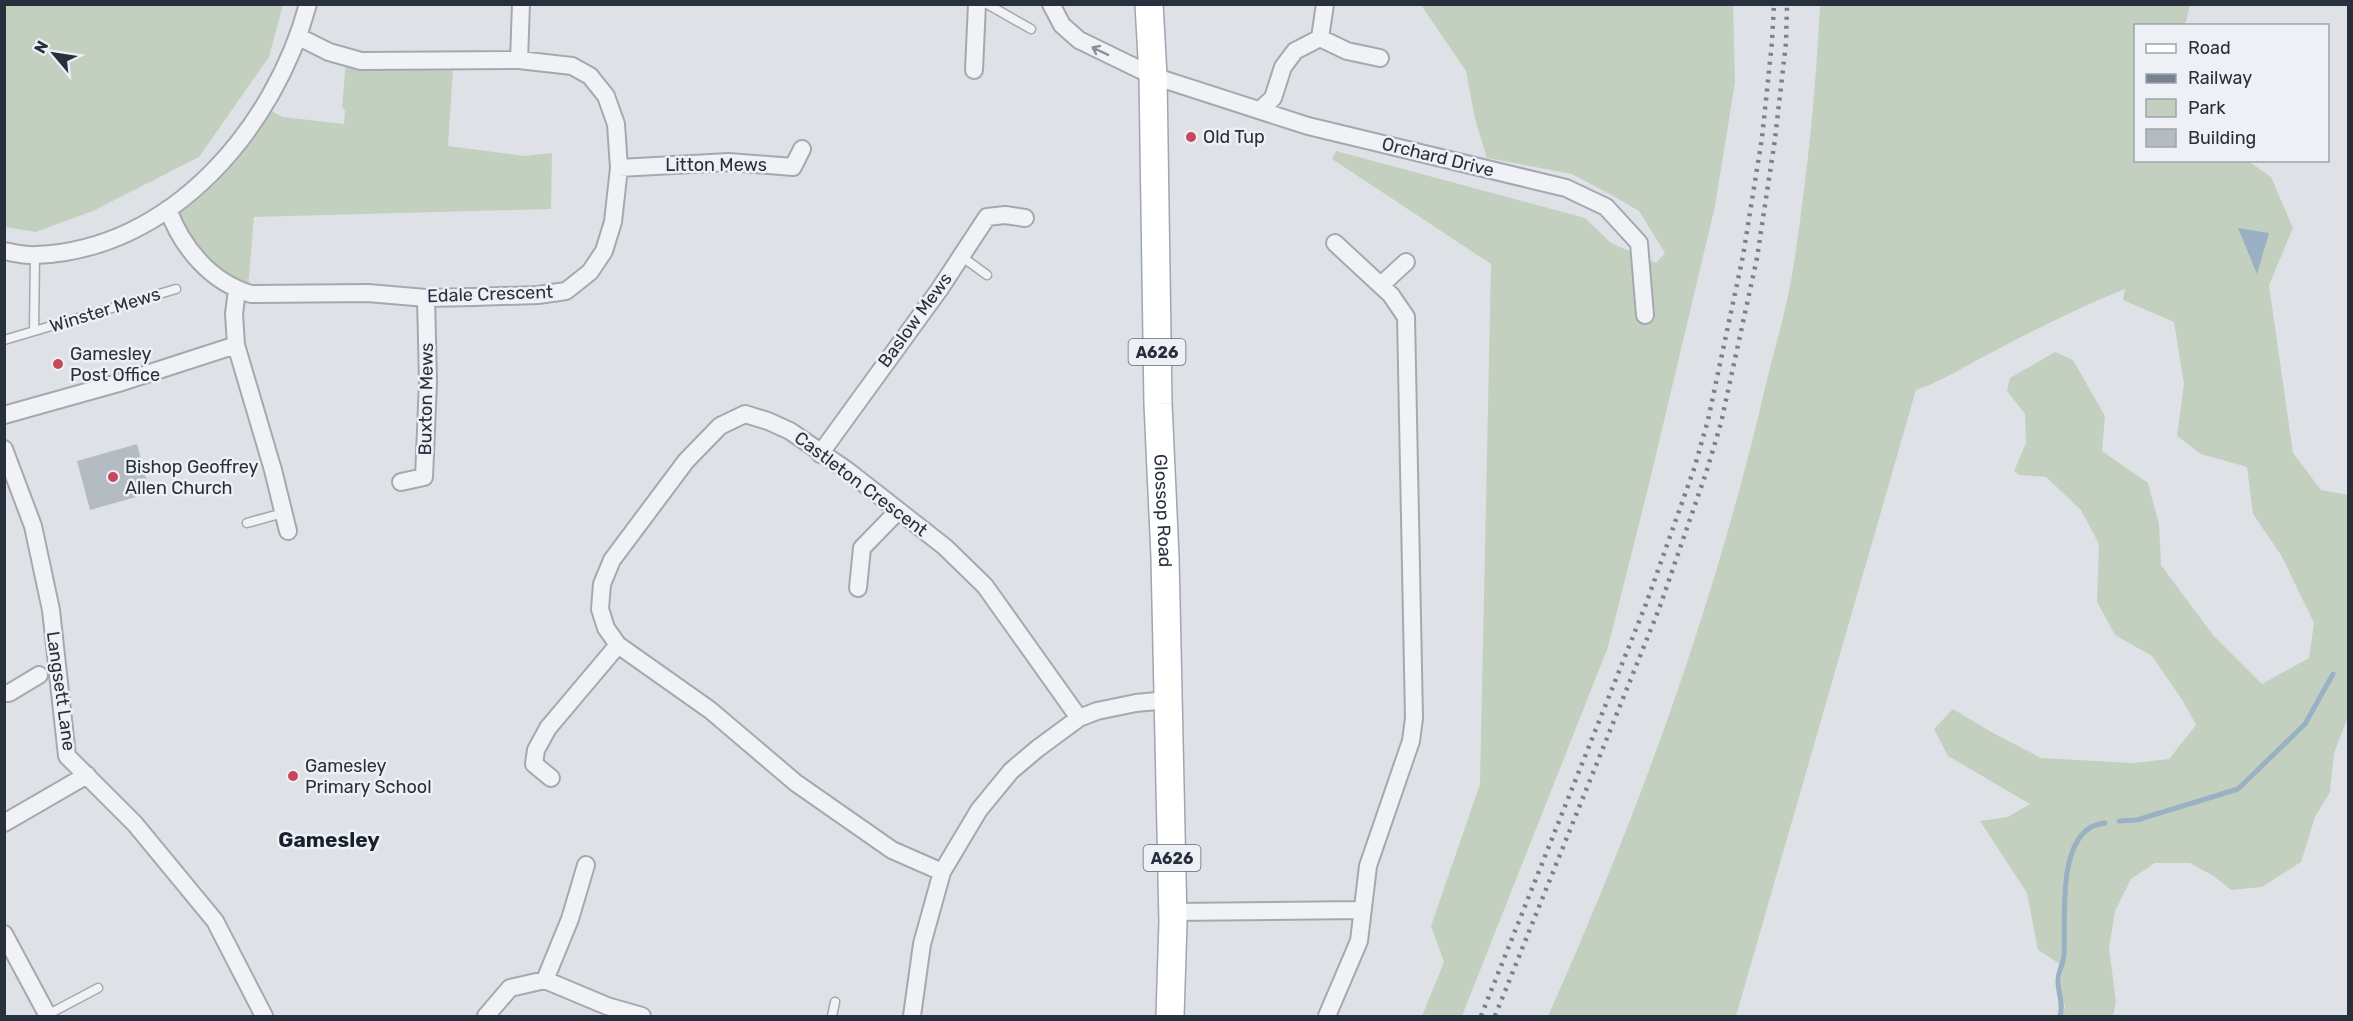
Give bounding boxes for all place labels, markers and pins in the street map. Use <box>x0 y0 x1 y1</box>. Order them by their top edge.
place label: Old Tup <box>1203 126 1265 148</box>
marker: Old Tup <box>1184 130 1198 144</box>
place label: Gamesley Post Office <box>70 343 160 386</box>
marker: Gamesley Post Office <box>51 357 65 371</box>
place label: Bishop Geoffrey Allen Church <box>125 456 258 499</box>
marker: Bishop Geoffrey Allen Church <box>106 470 120 484</box>
place label: Gamesley Primary School <box>305 755 432 798</box>
marker: Gamesley Primary School <box>286 769 300 783</box>

